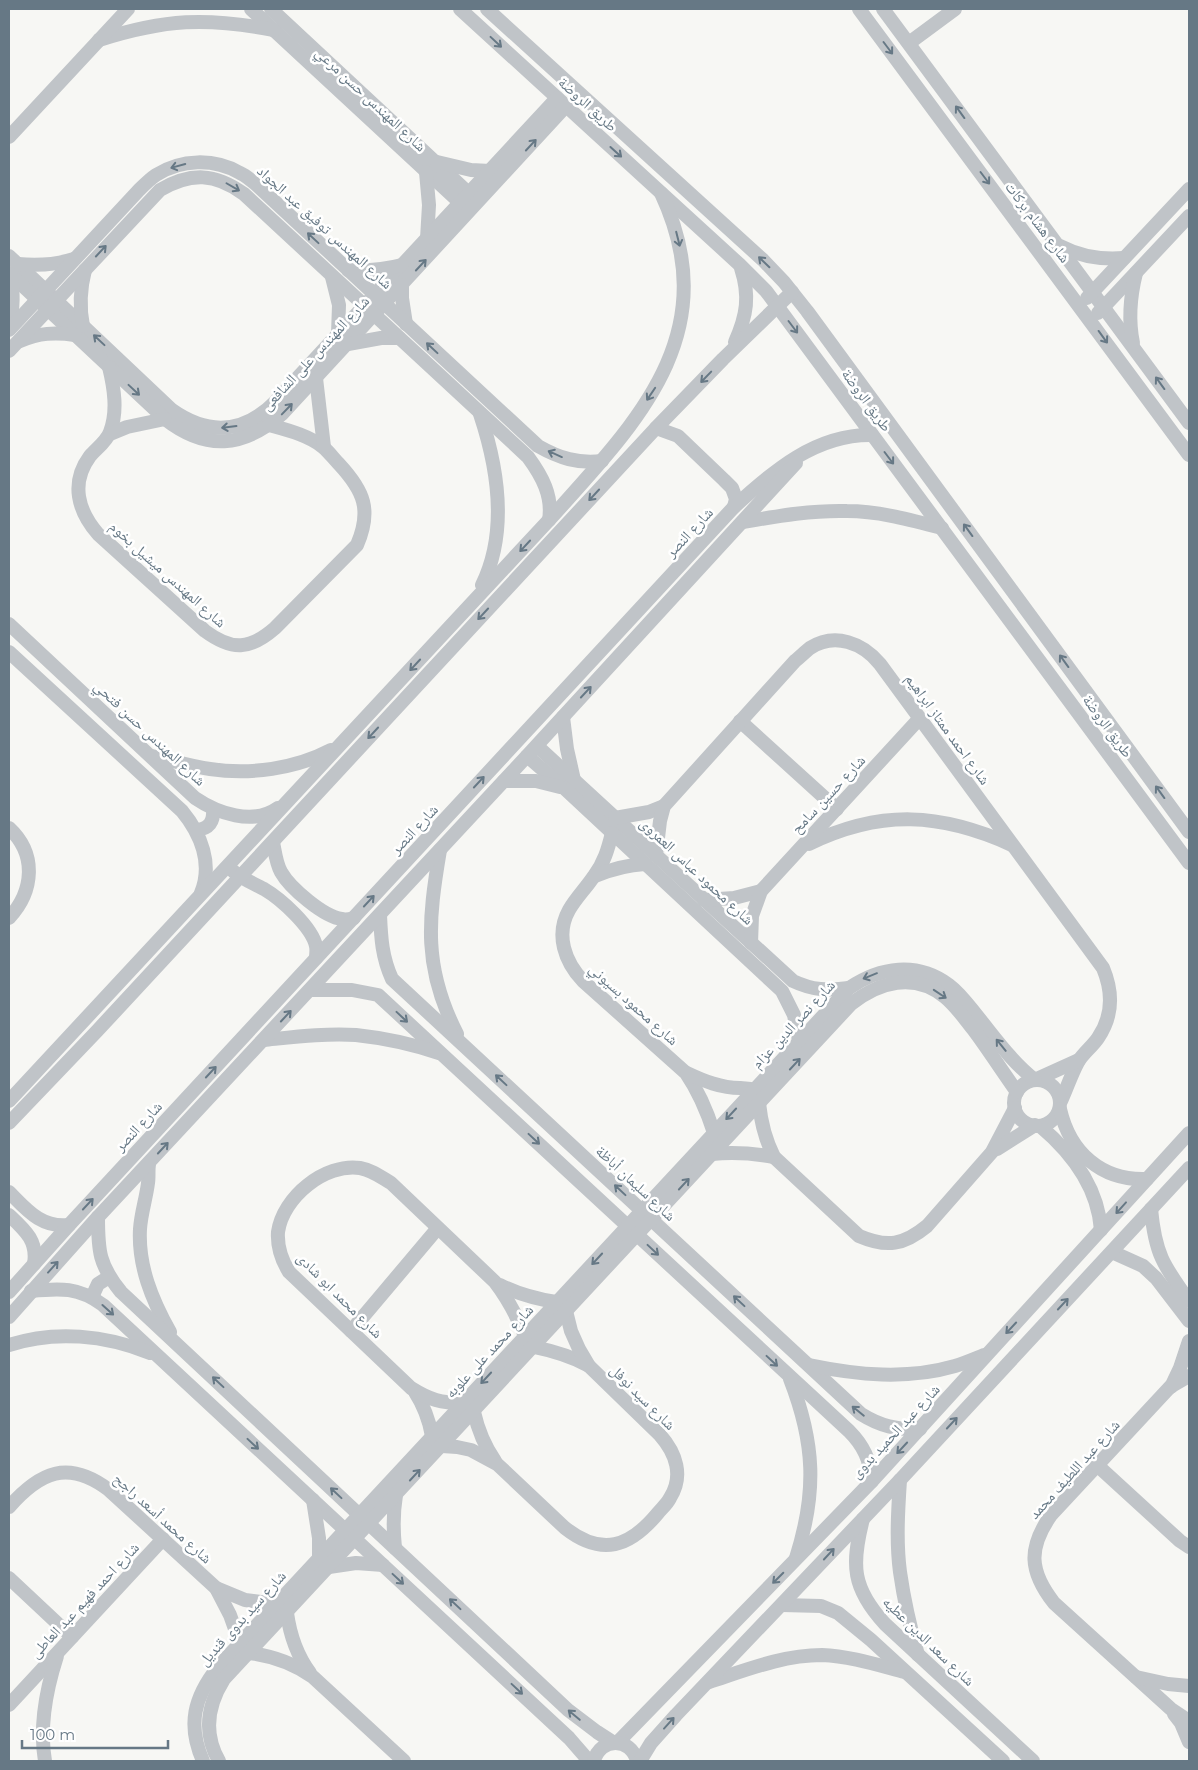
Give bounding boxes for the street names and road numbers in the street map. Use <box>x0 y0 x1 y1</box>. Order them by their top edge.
street label: شارع المهندس حسن مرعي <box>310 43 430 157</box>
street label: طريق الروضة <box>554 72 622 136</box>
street label: شارع المهندس توفيق عبد الجواد <box>253 161 397 294</box>
street label: شارع هشام بركات <box>1000 178 1075 267</box>
street label: شارع المهندس على الشافعى <box>257 291 374 415</box>
street label: طريق الروضة <box>837 365 896 436</box>
street label: شارع النصر <box>660 503 718 562</box>
street label: شارع المهندس ميشيل بخوم <box>105 517 230 632</box>
street label: شارع احمد ممتاز ابراهيم <box>900 670 995 789</box>
street label: شارع المهندس حسن فتحي <box>88 676 210 792</box>
street label: طريق الروضة <box>1078 691 1137 762</box>
street label: شارع حسين سامح <box>787 751 870 838</box>
street label: شارع النصر <box>385 800 443 859</box>
street label: شارع محمود عباس العمروى <box>635 813 758 930</box>
street label: شارع محمود بسيوني <box>584 959 683 1051</box>
street label: شارع نصر الدين عزام <box>747 976 840 1073</box>
street label: شارع النصر <box>109 1097 167 1156</box>
street label: شارع سليمان أباظة <box>591 1141 680 1226</box>
street label: شارع محمد ابو شادى <box>292 1248 387 1343</box>
street label: شارع محمد على علوبه <box>441 1300 538 1402</box>
street label: شارع سيد نوفل <box>605 1360 680 1435</box>
street label: شارع عبد الحميد بدوى <box>846 1380 944 1483</box>
street label: شارع عبد اللطيف محمد <box>1024 1415 1124 1523</box>
street label: شارع محمد أسعد راجح <box>109 1469 216 1568</box>
street label: شارع احمد فهيم عبد العاطى <box>25 1538 144 1663</box>
street label: شارع سيد بدوى قنديل <box>194 1566 291 1670</box>
street label: شارع سعد الدين عطيه <box>878 1592 979 1690</box>

